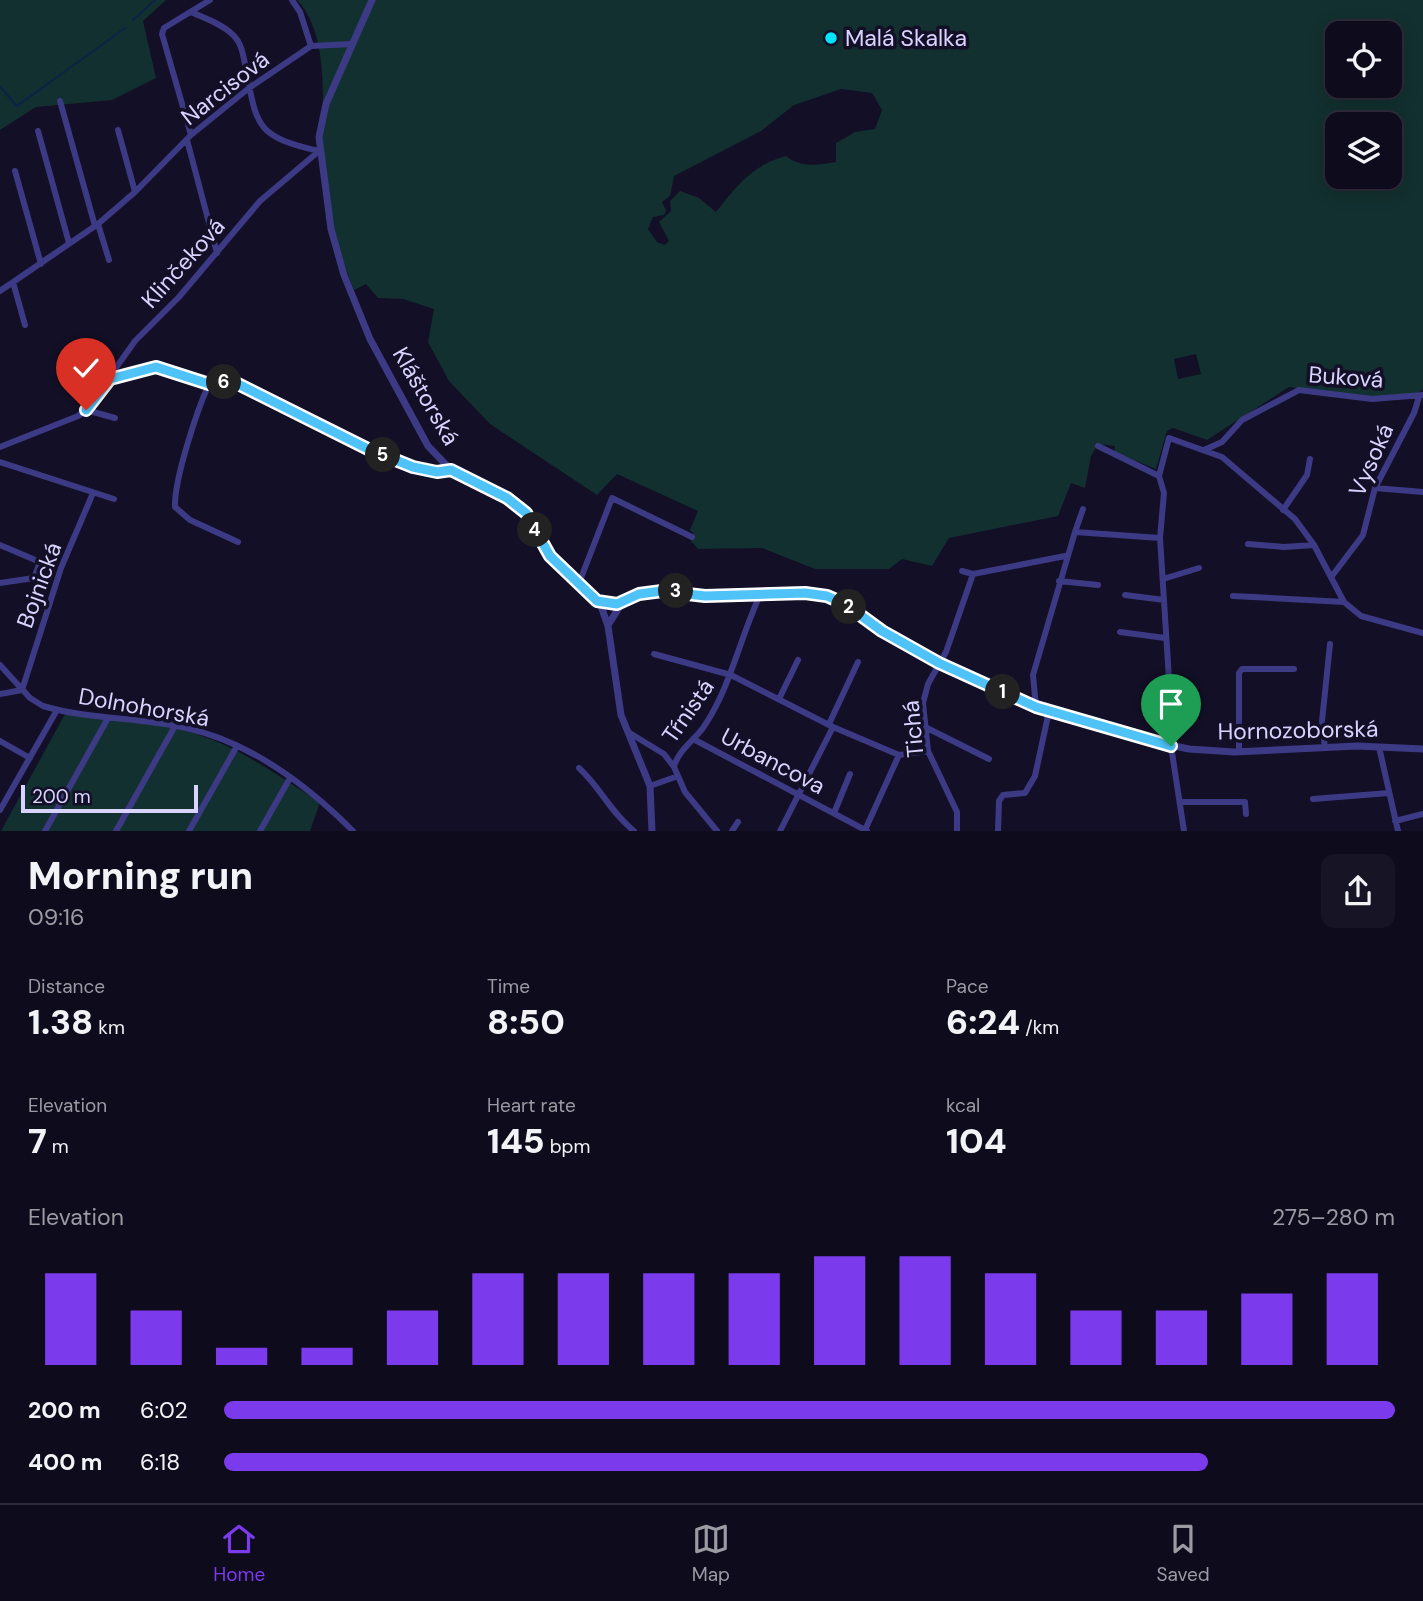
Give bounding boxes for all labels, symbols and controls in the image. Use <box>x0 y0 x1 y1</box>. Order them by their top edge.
map controls <box>1325 21 1402 189</box>
button: locate <box>1325 21 1402 98</box>
place label: Malá Skalka <box>845 23 967 53</box>
marker: Malá Skalka <box>823 30 839 46</box>
street label: Narcisová <box>175 44 275 132</box>
button: layers <box>1325 112 1402 189</box>
street label: Klinčeková <box>135 212 231 314</box>
pin <box>56 338 116 410</box>
street label: Kláštorská <box>386 342 466 450</box>
icon: check <box>67 349 105 387</box>
street label: Buková <box>1308 359 1384 395</box>
pin: 6 <box>206 364 242 400</box>
text: 6 <box>217 369 230 394</box>
street label: Vysoká <box>1342 419 1400 501</box>
pin: 5 <box>366 438 400 472</box>
text: 5 <box>377 442 388 467</box>
pin: 4 <box>518 512 552 548</box>
text: 4 <box>528 517 541 542</box>
street label: Bojnická <box>10 538 68 632</box>
pin: 3 <box>658 574 694 608</box>
text: 3 <box>670 578 681 603</box>
pin: 2 <box>832 590 866 624</box>
text: 2 <box>843 594 854 619</box>
street label: Tŕnistá <box>655 673 721 749</box>
pin: 1 <box>986 674 1020 710</box>
pin <box>1141 674 1201 746</box>
text: 1 <box>999 679 1006 704</box>
street label: Dolnohorská <box>76 681 212 733</box>
icon: arrive <box>1152 685 1190 723</box>
street label: Tichá <box>896 699 930 759</box>
street label: Hornozoborská <box>1217 714 1379 746</box>
street label: Urbancova <box>716 721 830 801</box>
scale bar <box>21 782 198 814</box>
text: 200 m <box>32 784 91 809</box>
text: Morning run <box>28 851 253 901</box>
button: share <box>1321 854 1395 928</box>
text: 09:16 <box>28 902 84 932</box>
text: Distance <box>28 974 105 999</box>
text: Time <box>487 974 530 999</box>
text: Pace <box>946 974 989 999</box>
text: 1.38 <box>28 999 93 1045</box>
text: 8:50 <box>487 999 565 1045</box>
text: 6:24 <box>946 999 1020 1045</box>
text: km <box>93 1015 125 1040</box>
text: /km <box>1020 1015 1059 1040</box>
text: Elevation <box>28 1093 107 1118</box>
text: Heart rate <box>487 1093 576 1118</box>
text: kcal <box>946 1093 980 1118</box>
text: 7 <box>28 1118 47 1164</box>
text: 145 <box>487 1118 545 1164</box>
text: 104 <box>946 1118 1007 1164</box>
text: m <box>47 1134 69 1159</box>
text: bpm <box>545 1134 590 1159</box>
text: Elevation <box>28 1202 124 1232</box>
text: 275–280 m <box>1272 1202 1395 1232</box>
text: 200 m <box>28 1395 101 1425</box>
text: 6:02 <box>140 1395 188 1425</box>
text: 400 m <box>28 1447 102 1477</box>
text: 6:18 <box>140 1447 180 1477</box>
tab: Home <box>213 1520 265 1587</box>
tab: Map <box>692 1520 730 1587</box>
tab: Saved <box>1156 1520 1210 1587</box>

